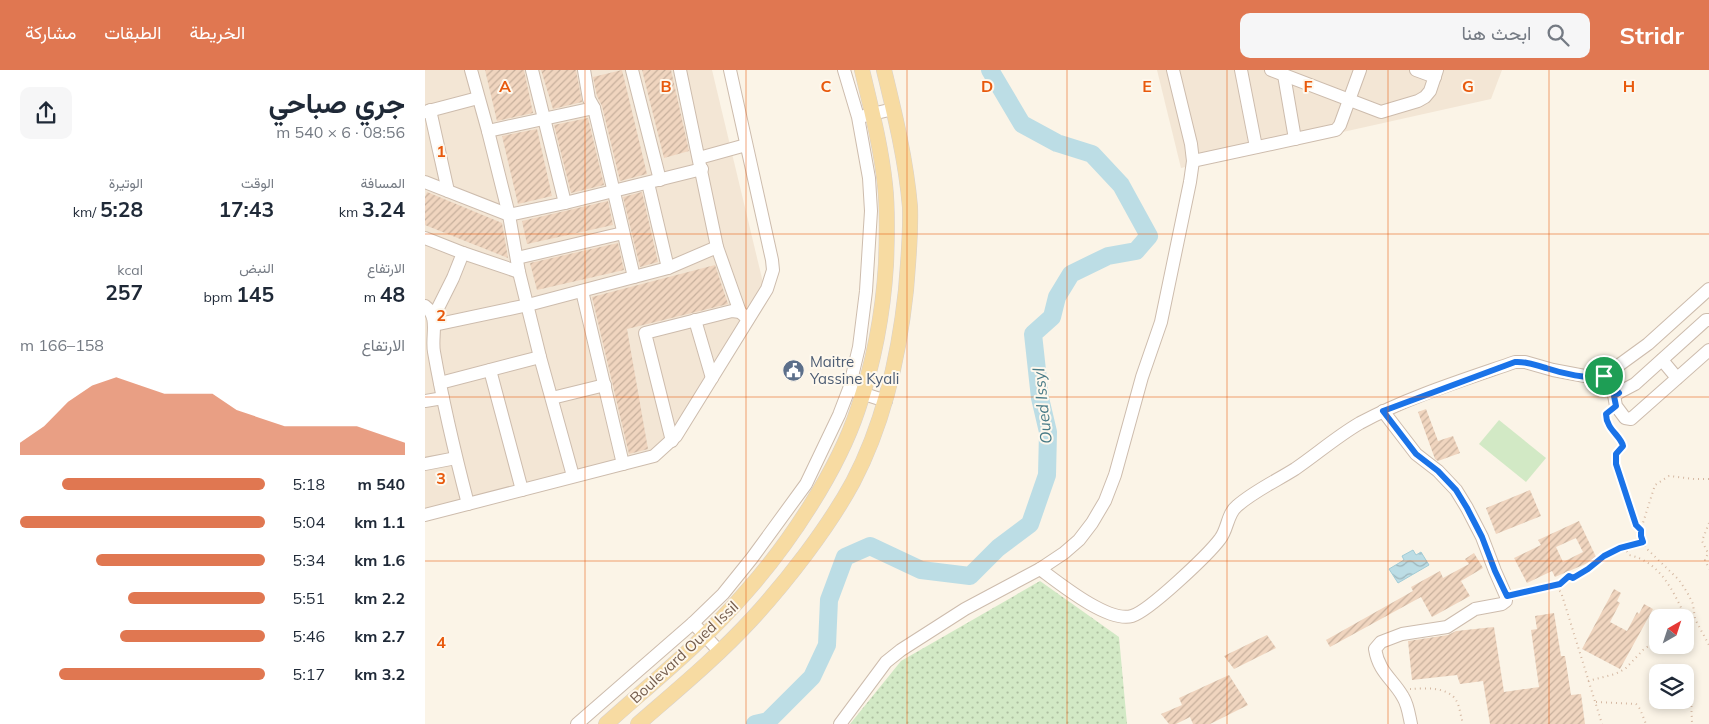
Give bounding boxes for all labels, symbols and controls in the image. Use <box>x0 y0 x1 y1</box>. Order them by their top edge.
search box <box>1240 13 1590 58</box>
text: Stridr <box>1620 20 1684 50</box>
text: مشاركة <box>25 21 76 44</box>
text: الطبقات <box>104 21 161 44</box>
text: الخريطة <box>189 21 245 44</box>
text: ابحث هنا <box>1461 21 1532 45</box>
icon: search <box>1544 21 1572 49</box>
text: A <box>499 76 511 96</box>
text: B <box>660 76 672 96</box>
text: C <box>821 76 832 96</box>
text: D <box>981 76 993 96</box>
text: E <box>1142 76 1152 96</box>
text: F <box>1303 76 1313 96</box>
text: G <box>1462 76 1474 96</box>
text: H <box>1623 76 1635 96</box>
text: جري صباحي <box>268 85 405 120</box>
button: share <box>20 87 72 139</box>
text: 08:56 · 6 × 540 m <box>276 122 405 142</box>
text: 1 <box>436 141 446 161</box>
text: الوتيرة <box>109 174 143 192</box>
text: الوقت <box>241 174 274 192</box>
text: المسافة <box>361 174 405 192</box>
text: 5:28 <box>100 196 143 222</box>
text: 17:43 <box>218 196 274 222</box>
text: 3.24 <box>362 196 405 222</box>
text: /km <box>73 203 100 221</box>
text: km <box>339 203 362 221</box>
text: النبض <box>239 259 274 277</box>
text: الارتفاع <box>367 259 405 277</box>
text: kcal <box>117 261 143 279</box>
text: 257 <box>105 279 143 305</box>
text: 145 <box>236 281 274 307</box>
text: 48 <box>380 281 405 307</box>
text: bpm <box>203 288 236 306</box>
text: m <box>364 288 380 306</box>
text: 2 <box>436 305 446 325</box>
text: 158–166 m <box>20 335 104 355</box>
text: الارتفاع <box>362 335 405 355</box>
place label: Maitre Yassine Kyali <box>809 352 899 388</box>
pin <box>1583 355 1625 397</box>
public building icon: Maitre Yassine Kyali <box>782 358 806 382</box>
icon: arrive <box>1590 362 1618 390</box>
water label: Oued Issyl <box>1028 367 1056 445</box>
text: 3 <box>436 468 446 488</box>
text: 5:18 <box>293 474 325 494</box>
text: 540 m <box>357 474 405 494</box>
text: 5:04 <box>293 512 325 532</box>
text: 1.1 km <box>354 512 405 532</box>
text: 5:34 <box>293 550 325 570</box>
text: 1.6 km <box>354 550 405 570</box>
text: 5:51 <box>293 588 325 608</box>
text: 2.2 km <box>354 588 405 608</box>
street label: Boulevard Oued Issil <box>626 597 742 707</box>
north arrow <box>1649 609 1694 654</box>
map controls <box>1649 609 1694 709</box>
text: 5:46 <box>293 626 325 646</box>
text: 2.7 km <box>354 626 405 646</box>
text: 4 <box>436 632 446 652</box>
text: 5:17 <box>293 664 325 684</box>
text: 3.2 km <box>354 664 405 684</box>
button: layers <box>1649 664 1694 709</box>

